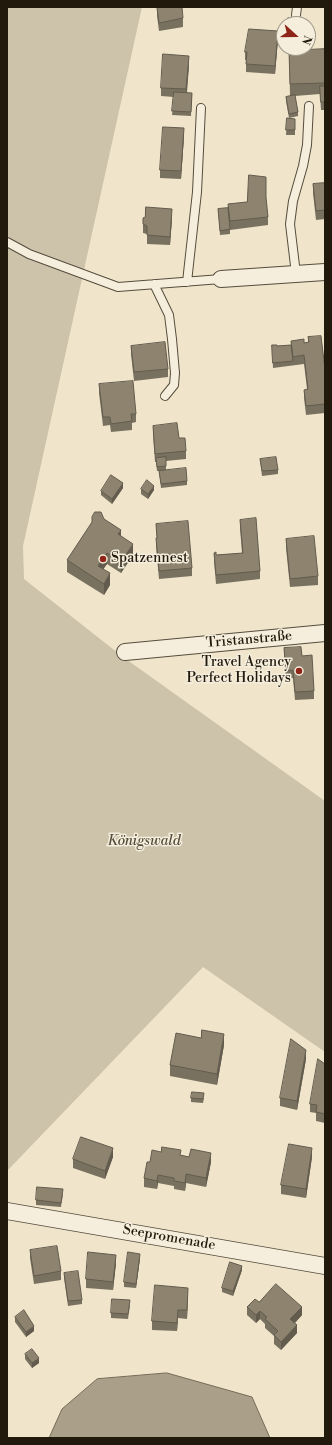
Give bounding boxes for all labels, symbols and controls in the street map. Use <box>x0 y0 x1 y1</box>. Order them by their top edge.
north arrow <box>276 16 316 56</box>
text: N <box>298 33 314 47</box>
place label: Spatzennest <box>111 551 188 567</box>
marker: Spatzennest <box>98 554 108 564</box>
street label: Tristanstraße <box>205 628 293 652</box>
place label: Travel Agency Perfect Holidays <box>186 655 291 688</box>
marker: Travel Agency Perfect Holidays <box>294 666 304 676</box>
park label: Königswald <box>107 834 181 850</box>
street label: Seepromenade <box>121 1222 217 1254</box>

